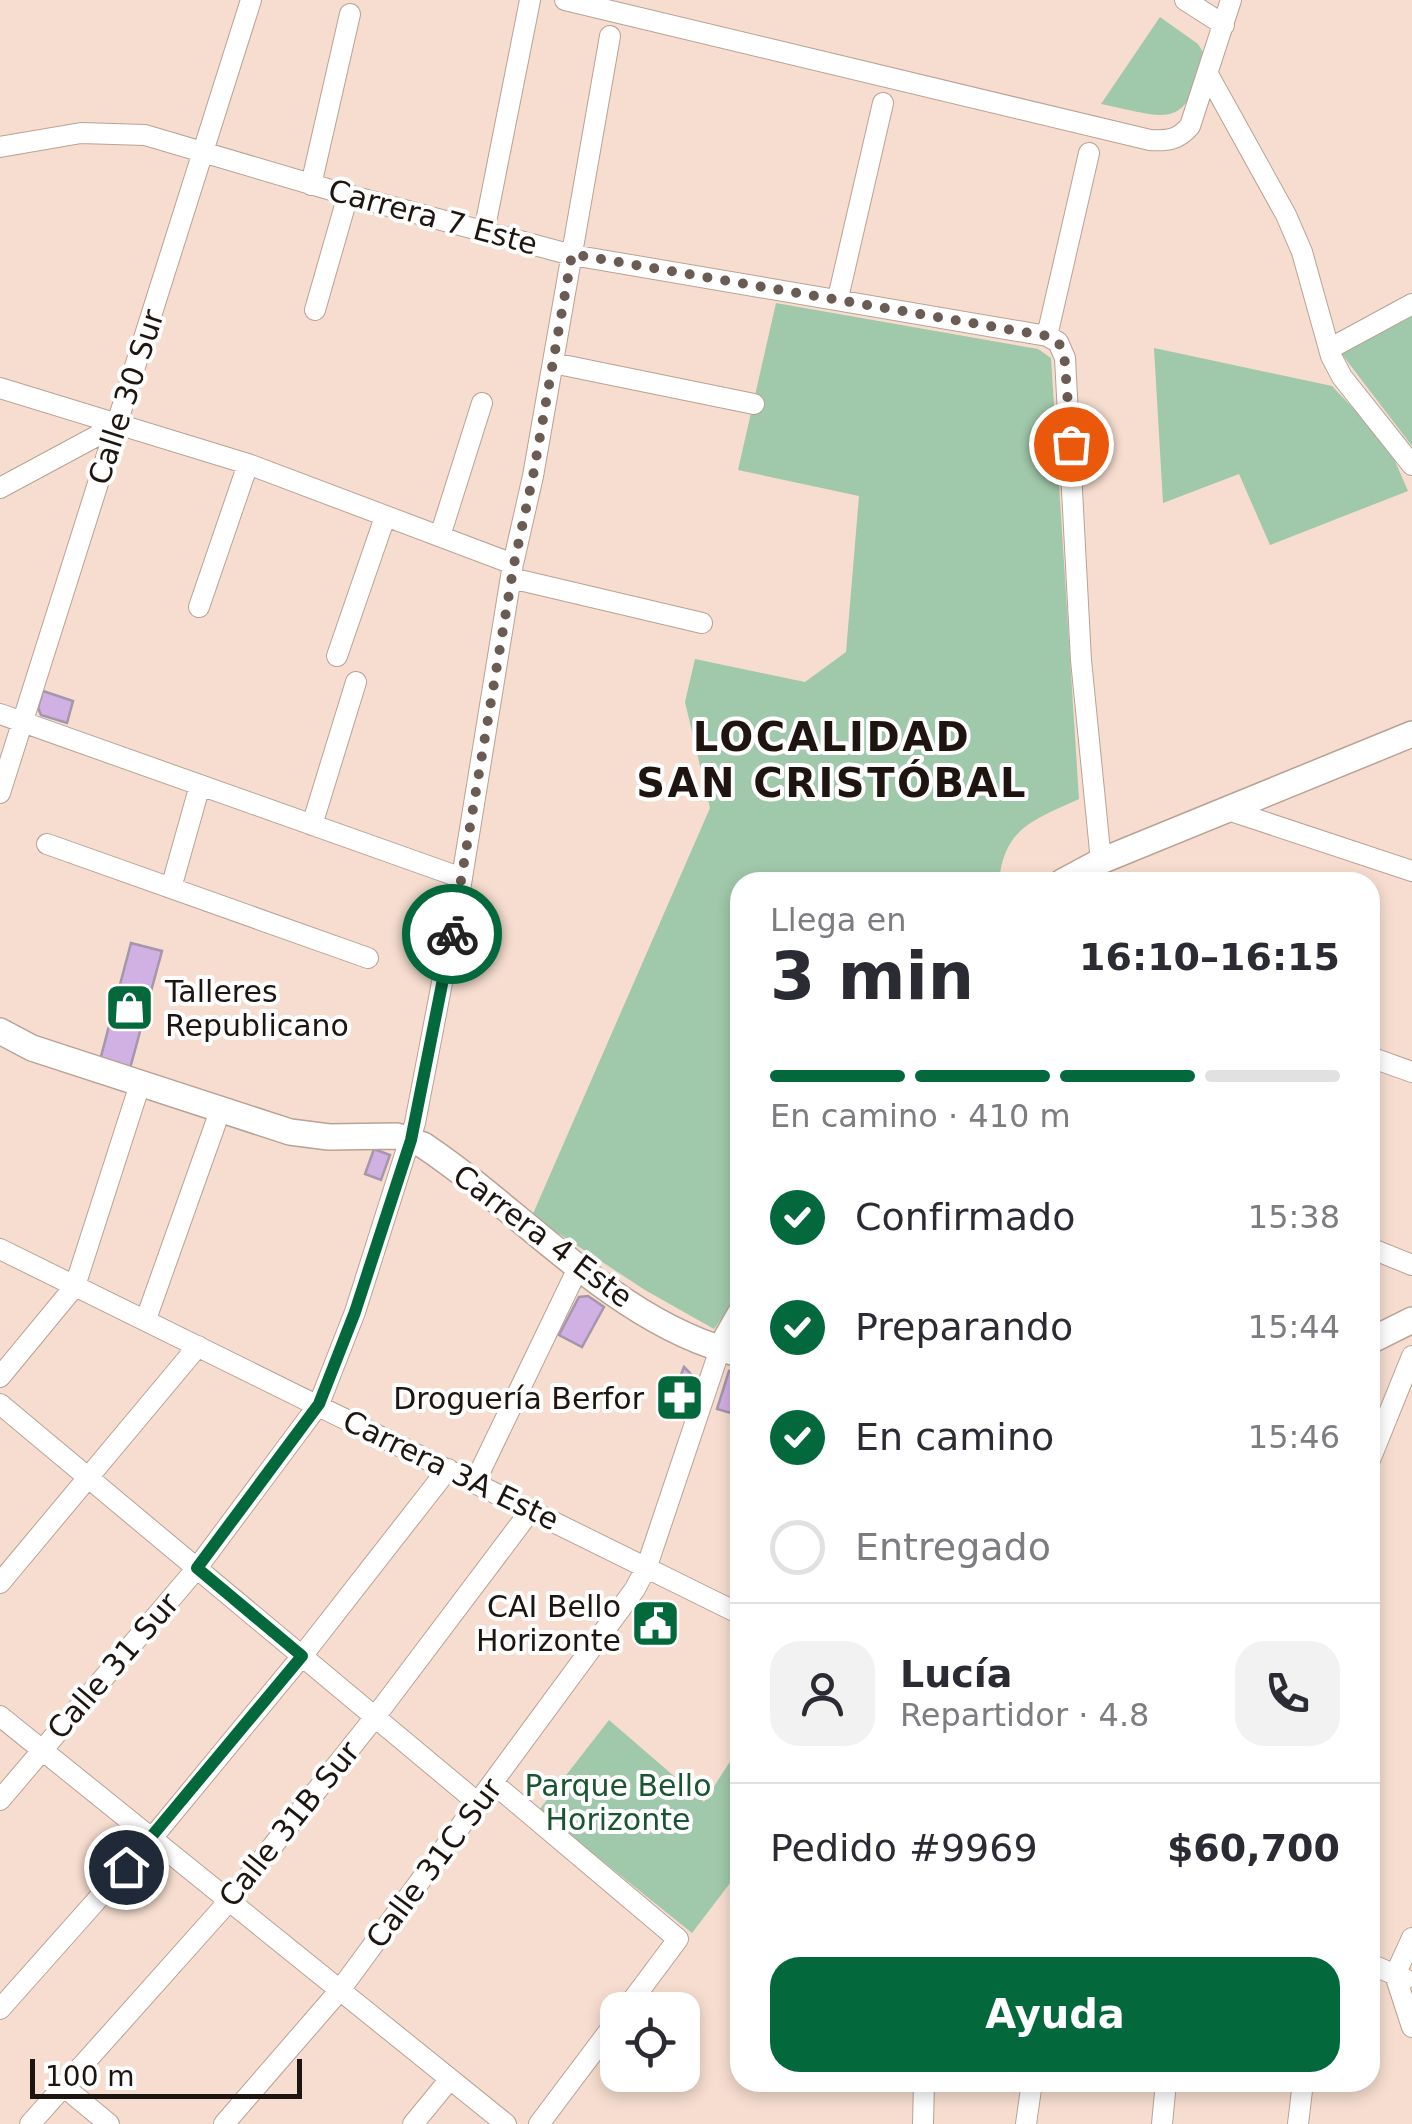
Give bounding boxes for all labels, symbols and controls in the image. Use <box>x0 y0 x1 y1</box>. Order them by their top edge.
street label: Carrera 7 Este <box>325 172 541 262</box>
street label: Calle 30 Sur <box>81 304 171 489</box>
pin <box>1029 402 1114 487</box>
icon: bag <box>1044 417 1099 472</box>
district label: LOCALIDAD SAN CRISTÓBAL <box>636 714 1028 806</box>
courier <box>402 884 502 984</box>
text: Llega en <box>770 901 906 939</box>
icon: bike <box>425 907 480 962</box>
text: 16:10–16:15 <box>1079 935 1340 979</box>
text: 3 min <box>770 939 974 1014</box>
place label: Talleres Republicano <box>164 974 349 1043</box>
shop icon: Talleres Republicano <box>104 982 156 1034</box>
text: En camino · 410 m <box>770 1097 1071 1135</box>
street label: Carrera 4 Este <box>447 1157 639 1315</box>
icon: check <box>770 1190 825 1245</box>
text: Confirmado <box>855 1195 1075 1239</box>
text: 15:38 <box>1248 1198 1340 1236</box>
icon: check <box>770 1300 825 1355</box>
text: Preparando <box>855 1305 1073 1349</box>
text: 15:44 <box>1248 1308 1340 1346</box>
pharmacy icon: Droguería Berfor <box>653 1372 705 1424</box>
place label: Droguería Berfor <box>393 1381 645 1416</box>
street label: Carrera 3A Este <box>338 1403 564 1537</box>
icon: check <box>770 1410 825 1465</box>
text: En camino <box>855 1415 1054 1459</box>
text: 15:46 <box>1248 1418 1340 1456</box>
text: Entregado <box>855 1525 1051 1569</box>
street label: Calle 31 Sur <box>40 1585 186 1746</box>
place label: CAI Bello Horizonte <box>476 1589 621 1658</box>
public building icon: CAI Bello Horizonte <box>630 1597 682 1649</box>
button: person <box>770 1641 875 1746</box>
button: phone <box>1235 1641 1340 1746</box>
text: Lucía <box>900 1652 1012 1696</box>
text: Repartidor · 4.8 <box>900 1696 1149 1734</box>
street label: Calle 31B Sur <box>212 1734 367 1914</box>
park label: Parque Bello Horizonte <box>524 1768 712 1837</box>
street label: Calle 31C Sur <box>359 1771 509 1955</box>
pin <box>84 1825 169 1910</box>
text: Pedido #9969 <box>770 1826 1038 1870</box>
text: $60,700 <box>1167 1826 1340 1870</box>
icon: home <box>99 1840 154 1895</box>
button: Ayuda <box>770 1957 1340 2072</box>
map controls <box>600 1992 700 2092</box>
button: locate <box>600 1992 700 2092</box>
scale bar <box>30 2054 302 2098</box>
text: 100 m <box>45 2060 135 2093</box>

